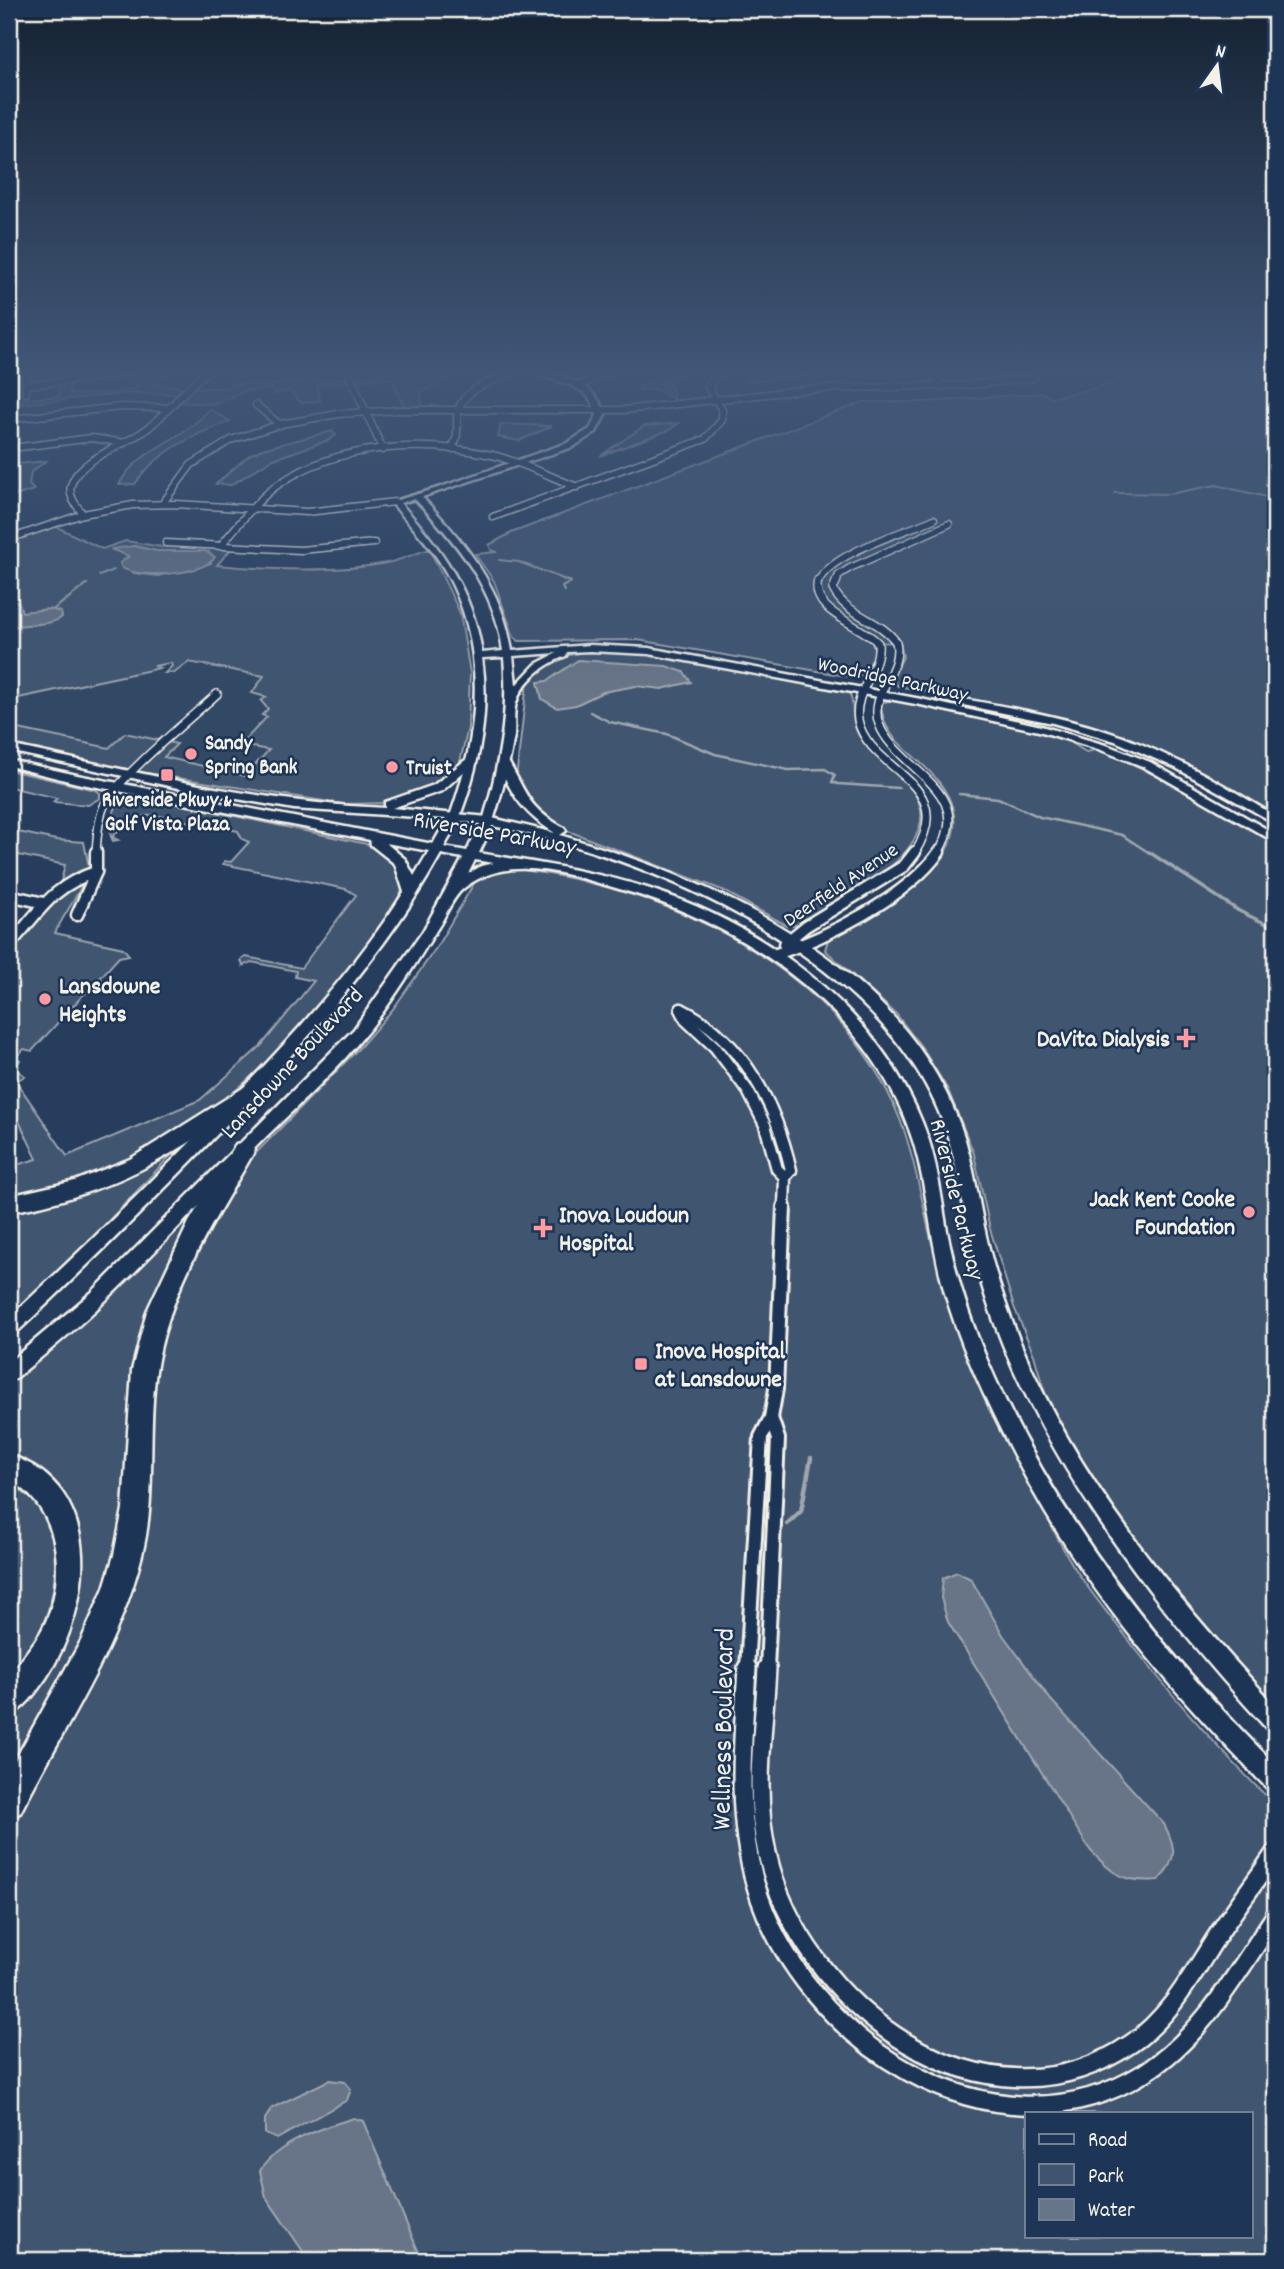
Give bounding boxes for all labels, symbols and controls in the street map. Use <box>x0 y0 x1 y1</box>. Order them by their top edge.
north arrow <box>1182 32 1252 102</box>
text: N <box>1212 39 1228 67</box>
street label: Woodridge Parkway <box>814 650 971 712</box>
place label: Sandy Spring Bank <box>205 730 298 784</box>
marker: Sandy Spring Bank <box>183 746 199 762</box>
place label: Truist <box>406 755 452 785</box>
marker: Truist <box>384 759 400 775</box>
marker: Riverside Pkwy & Golf Vista Plaza <box>159 767 175 783</box>
place label: Riverside Pkwy & Golf Vista Plaza <box>102 787 232 841</box>
street label: Riverside Parkway <box>410 804 580 866</box>
street label: Deerfield Avenue <box>778 837 905 936</box>
place label: Lansdowne Heights <box>59 971 161 1033</box>
street label: Lansdowne Boulevard <box>214 980 373 1148</box>
marker: Lansdowne Heights <box>37 991 53 1007</box>
place label: DaVita Dialysis <box>1037 1024 1170 1058</box>
marker: DaVita Dialysis <box>1176 1028 1196 1048</box>
street label: Riverside Parkway <box>919 1116 992 1285</box>
place label: Jack Kent Cooke Foundation <box>1089 1184 1235 1246</box>
place label: Inova Loudoun Hospital <box>559 1200 689 1262</box>
marker: Jack Kent Cooke Foundation <box>1241 1204 1257 1220</box>
marker: Inova Loudoun Hospital <box>533 1218 553 1238</box>
place label: Inova Hospital at Lansdowne <box>655 1336 786 1398</box>
marker: Inova Hospital at Lansdowne <box>633 1356 649 1372</box>
street label: Wellness Boulevard <box>704 1628 748 1830</box>
legend <box>1025 2112 1252 2238</box>
text: Road <box>1088 2127 1127 2157</box>
text: Park <box>1088 2163 1124 2193</box>
text: Water <box>1088 2197 1135 2227</box>

